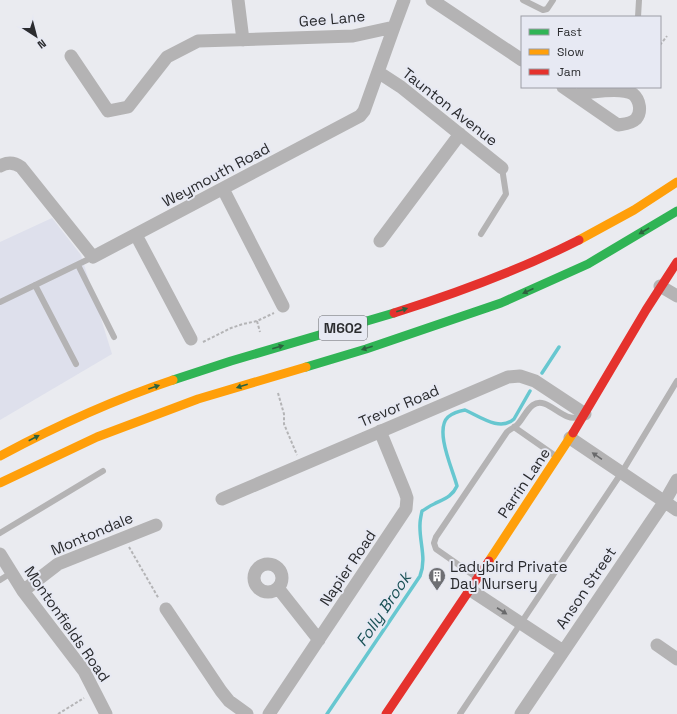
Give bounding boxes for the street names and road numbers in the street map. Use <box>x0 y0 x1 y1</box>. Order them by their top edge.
street label: Gee Lane <box>298 6 366 31</box>
street label: Taunton Avenue <box>399 63 502 150</box>
street label: Weymouth Road <box>159 138 273 211</box>
road number: M602 <box>319 316 367 340</box>
street label: Trevor Road <box>356 380 442 431</box>
street label: Parrin Lane <box>493 444 554 521</box>
street label: Montondale <box>48 508 136 559</box>
street label: Napier Road <box>315 526 380 609</box>
street label: Anson Street <box>551 543 620 632</box>
street label: Montonfields Road <box>20 562 114 685</box>

